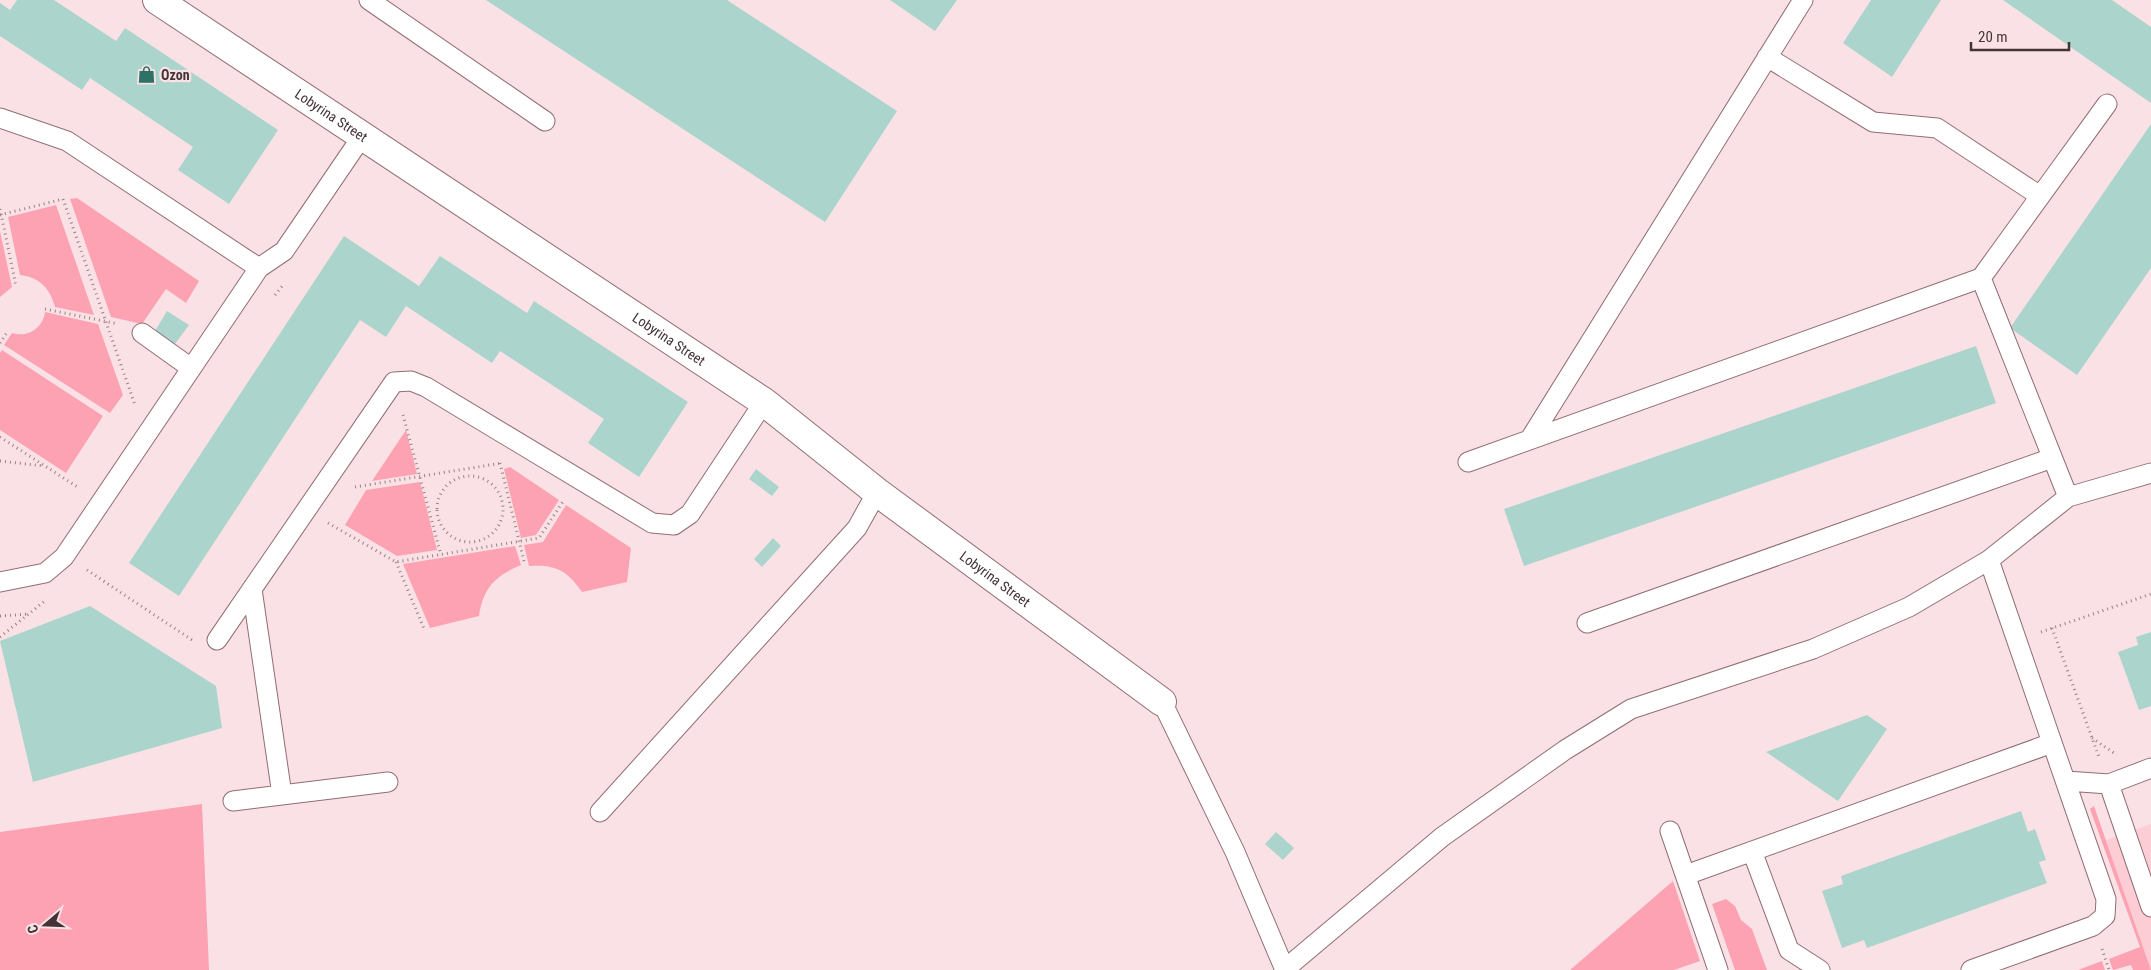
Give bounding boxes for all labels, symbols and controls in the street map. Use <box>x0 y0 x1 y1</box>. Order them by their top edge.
scale bar <box>1971 20 2068 52</box>
text: 20 m <box>1978 28 2008 46</box>
shop icon: Ozon <box>137 65 157 85</box>
place label: Ozon <box>161 67 190 83</box>
street label: Lobyrina Street <box>292 86 370 145</box>
street label: Lobyrina Street <box>630 309 708 369</box>
street label: Lobyrina Street <box>957 548 1033 610</box>
north arrow <box>20 900 70 950</box>
text: С <box>24 923 42 936</box>

